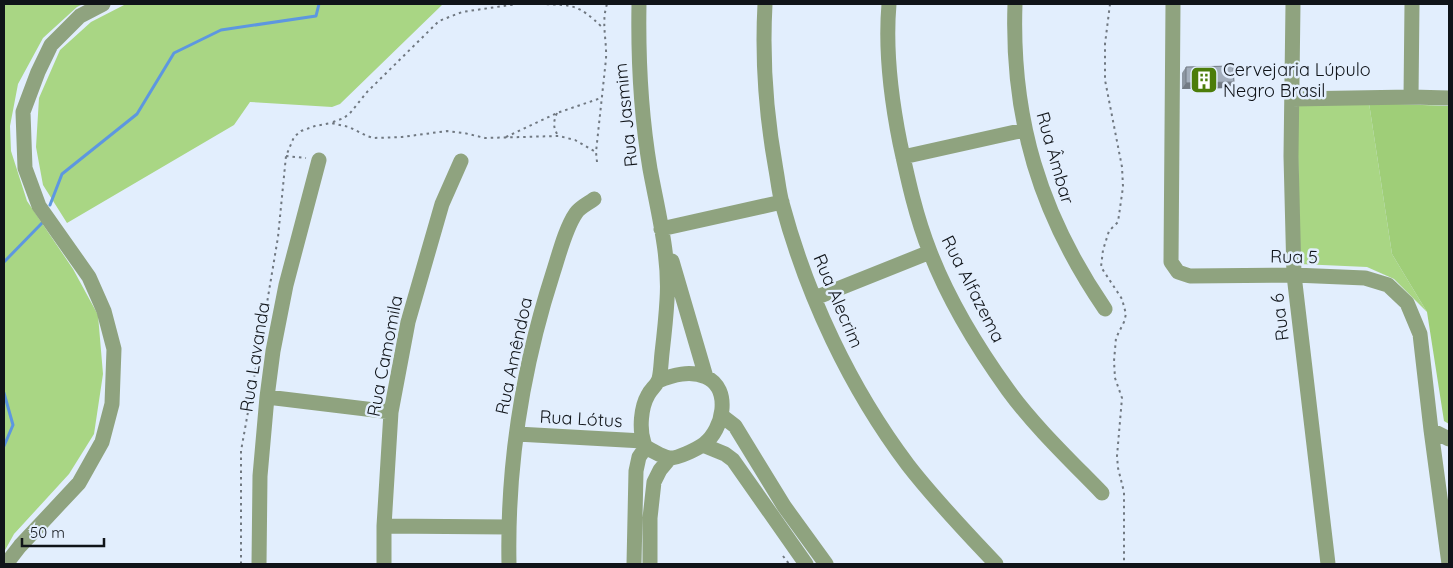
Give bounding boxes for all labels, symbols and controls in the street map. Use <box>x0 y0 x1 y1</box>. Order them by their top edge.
place label: Cervejaria Lúpulo Negro Brasil <box>1223 58 1371 102</box>
street label: Rua Jasmim <box>609 62 642 168</box>
building icon: Cervejaria Lúpulo Negro Brasil <box>1189 65 1219 95</box>
street label: Rua Âmbar <box>1031 109 1080 207</box>
street label: Rua Alfazema <box>937 231 1010 346</box>
street label: Rua 5 <box>1270 245 1318 268</box>
street label: Rua Alecrim <box>808 250 869 351</box>
street label: Rua 6 <box>1265 292 1294 342</box>
street label: Rua Camomila <box>361 293 408 419</box>
street label: Rua Amêndoa <box>490 295 537 417</box>
street label: Rua Lavanda <box>234 300 275 413</box>
street label: Rua Lótus <box>539 405 623 432</box>
scale bar <box>22 516 105 548</box>
text: 50 m <box>30 523 65 542</box>

